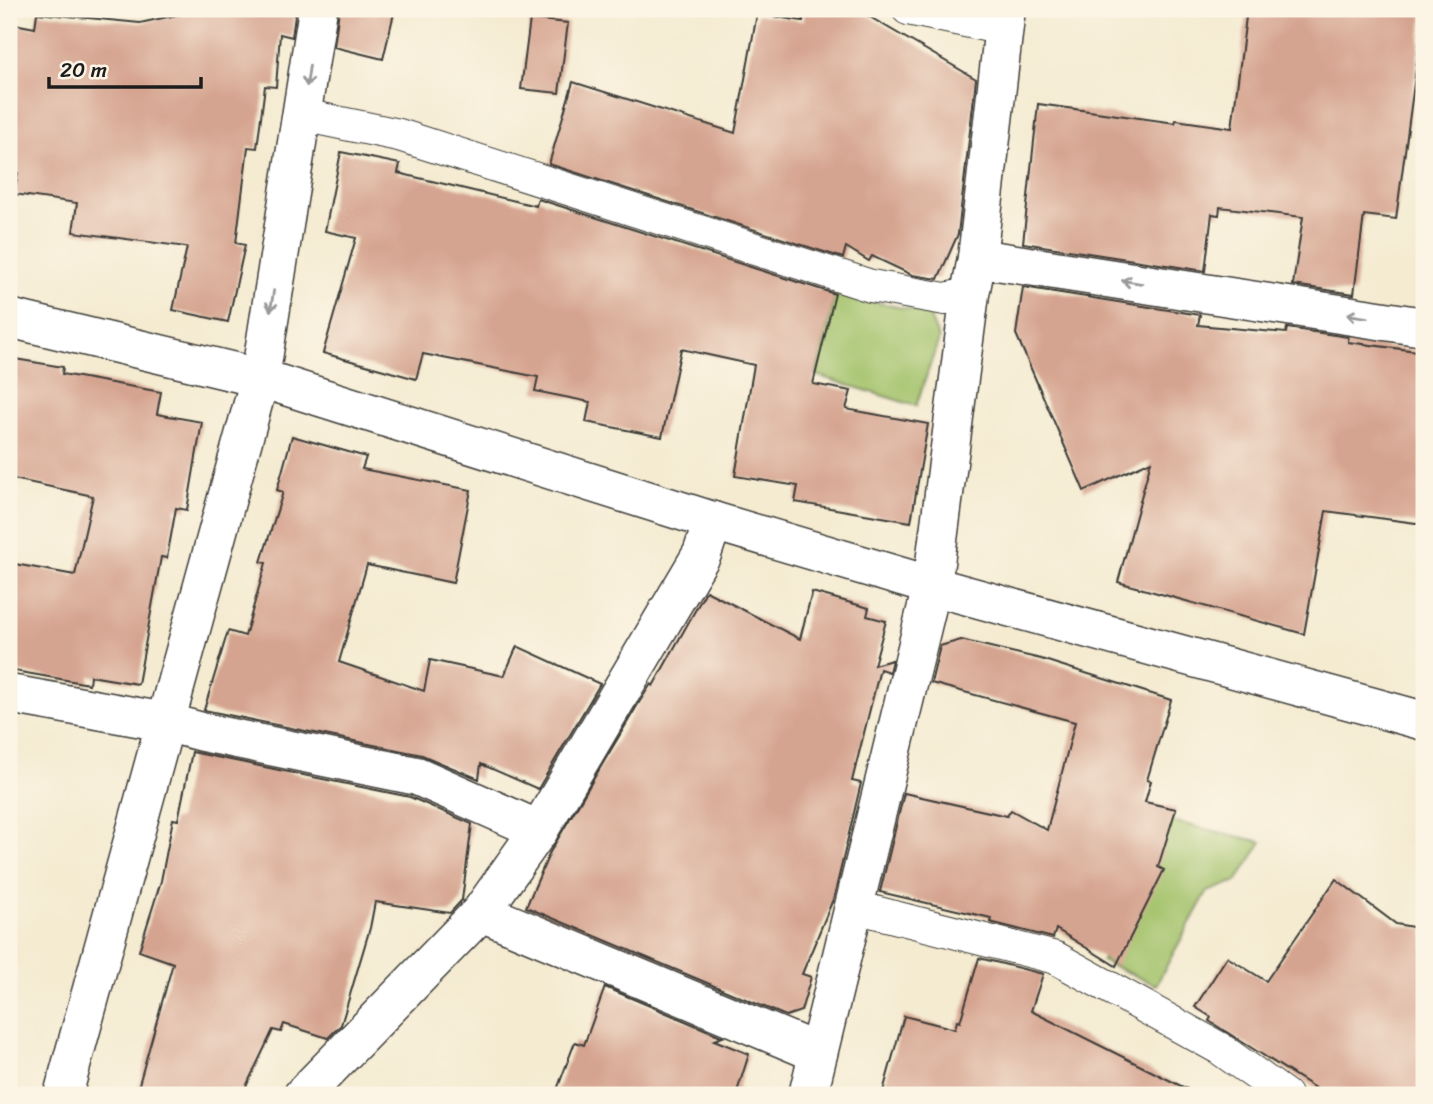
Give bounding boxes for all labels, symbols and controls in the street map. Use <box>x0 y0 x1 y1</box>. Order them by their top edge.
scale bar <box>49 46 201 90</box>
text: 20 m <box>60 51 107 89</box>
one-way arrow <box>301 64 314 87</box>
one-way arrow <box>1121 275 1144 288</box>
one-way arrow <box>265 289 278 312</box>
one-way arrow <box>1346 309 1369 322</box>

